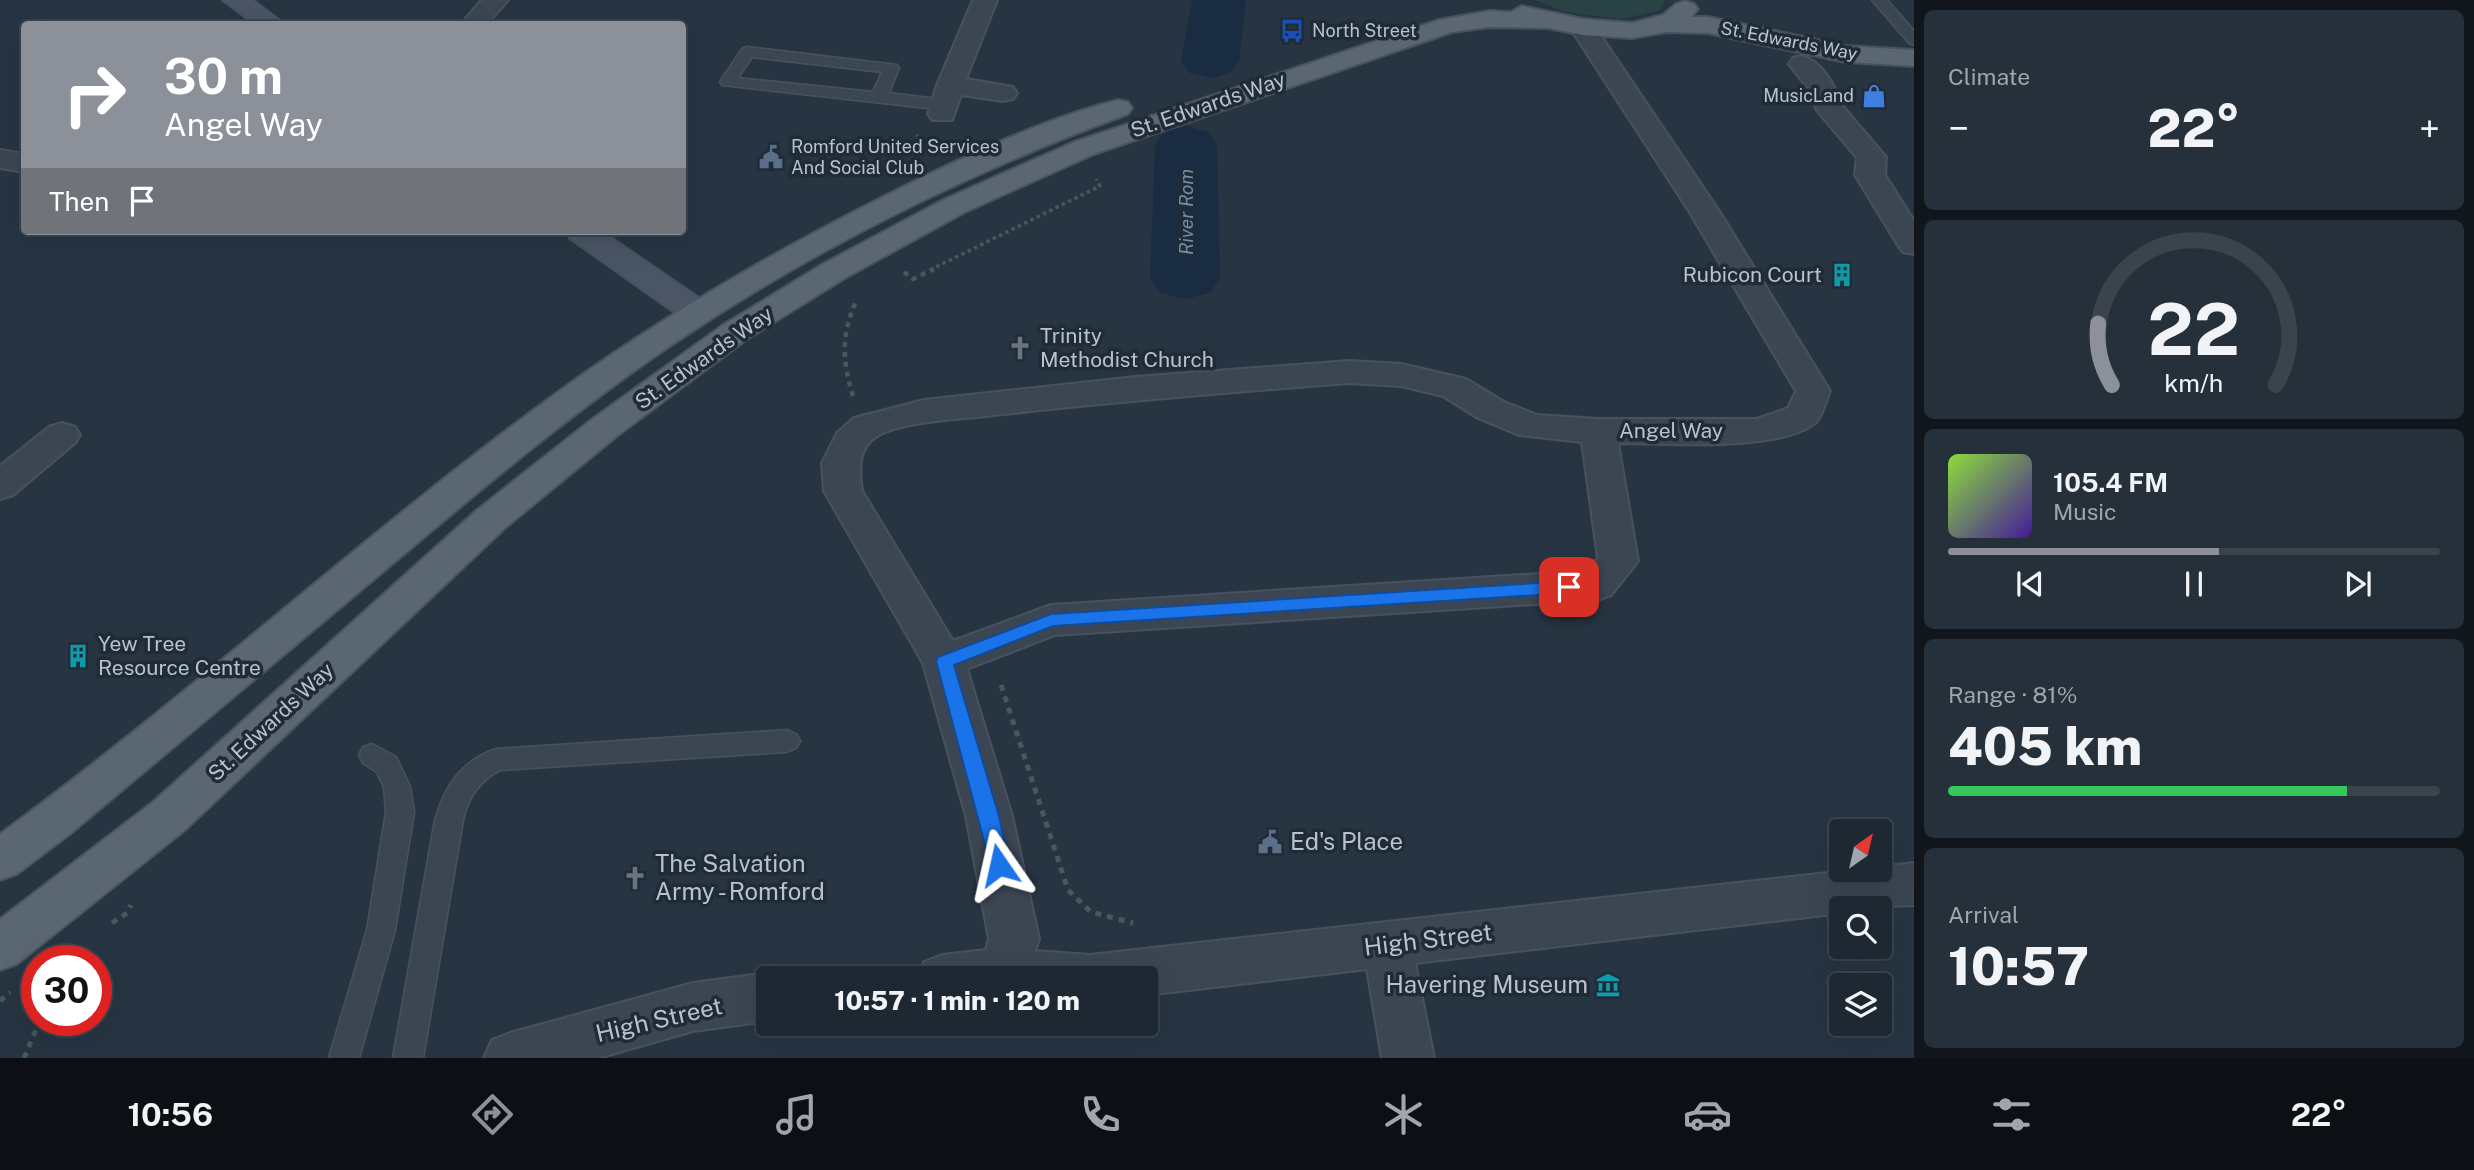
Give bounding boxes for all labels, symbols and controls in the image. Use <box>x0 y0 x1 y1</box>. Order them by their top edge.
bus stop icon: North Street <box>1278 17 1306 45</box>
street label: St. Edwards Way <box>1719 17 1860 64</box>
place label: North Street <box>1312 20 1417 41</box>
text: 30 m <box>164 47 283 105</box>
icon: right <box>49 49 140 140</box>
text: Climate <box>1948 63 2030 90</box>
street label: St. Edwards Way <box>1127 66 1289 143</box>
shop icon: MusicLand <box>1860 82 1888 110</box>
place label: MusicLand <box>1763 85 1854 106</box>
text: 22° <box>2148 98 2240 159</box>
text: Angel Way <box>164 106 323 143</box>
text: − <box>1948 106 1969 151</box>
text: + <box>2419 106 2440 151</box>
place label: Romford United Services And Social Club <box>791 136 999 178</box>
public building icon: Romford United Services And Social Club <box>757 143 785 171</box>
water label: River Rom <box>1175 169 1197 255</box>
icon: arrive <box>123 182 161 220</box>
text: Then <box>49 186 109 217</box>
building icon: Rubicon Court <box>1828 261 1856 289</box>
place label: Rubicon Court <box>1683 262 1822 287</box>
text: 22 <box>2148 287 2240 372</box>
street label: St. Edwards Way <box>630 301 777 414</box>
place label: Trinity Methodist Church <box>1040 323 1214 372</box>
church icon: Trinity Methodist Church <box>1006 334 1034 362</box>
text: km/h <box>2165 368 2223 398</box>
street label: Angel Way <box>1619 418 1723 443</box>
text: 105.4 FM <box>2053 467 2168 498</box>
text: Music <box>2053 498 2117 525</box>
pin <box>1539 557 1599 617</box>
icon: previous <box>2011 565 2049 603</box>
icon: pause <box>2175 565 2213 603</box>
icon: next <box>2339 565 2377 603</box>
icon: arrive <box>1550 568 1588 606</box>
place label: Yew Tree Resource Centre <box>98 631 261 680</box>
building icon: Yew Tree Resource Centre <box>64 642 92 670</box>
street label: St. Edwards Way <box>203 657 338 786</box>
text: Range · 81% <box>1948 681 2077 708</box>
text: 405 km <box>1948 716 2142 777</box>
north arrow <box>1829 819 1892 882</box>
map controls <box>1829 819 1892 1036</box>
place label: Ed's Place <box>1290 827 1403 855</box>
position arrow <box>962 828 1036 902</box>
public building icon: Ed's Place <box>1256 828 1284 856</box>
place label: The Salvation Army - Romford <box>655 849 825 905</box>
church icon: The Salvation Army - Romford <box>621 864 649 892</box>
button: search <box>1829 896 1892 959</box>
text: Arrival <box>1948 901 2019 928</box>
street label: High Street <box>1362 917 1494 961</box>
text: 10:57 <box>1948 936 2089 997</box>
speed limit sign: 30 <box>21 945 112 1036</box>
place label: Havering Museum <box>1386 970 1588 998</box>
museum icon: Havering Museum <box>1594 971 1622 999</box>
button: layers <box>1829 973 1892 1036</box>
text: 10:57 · 1 min · 120 m <box>834 985 1080 1016</box>
street label: High Street <box>593 991 725 1047</box>
icon: directions <box>468 1090 517 1139</box>
icon: music <box>772 1090 821 1139</box>
icon: phone <box>1076 1090 1125 1139</box>
icon: climate <box>1379 1090 1428 1139</box>
icon: car <box>1683 1090 1732 1139</box>
icon: filters <box>1987 1090 2036 1139</box>
text: 10:56 <box>127 1096 213 1133</box>
text: 22° <box>2291 1096 2347 1133</box>

